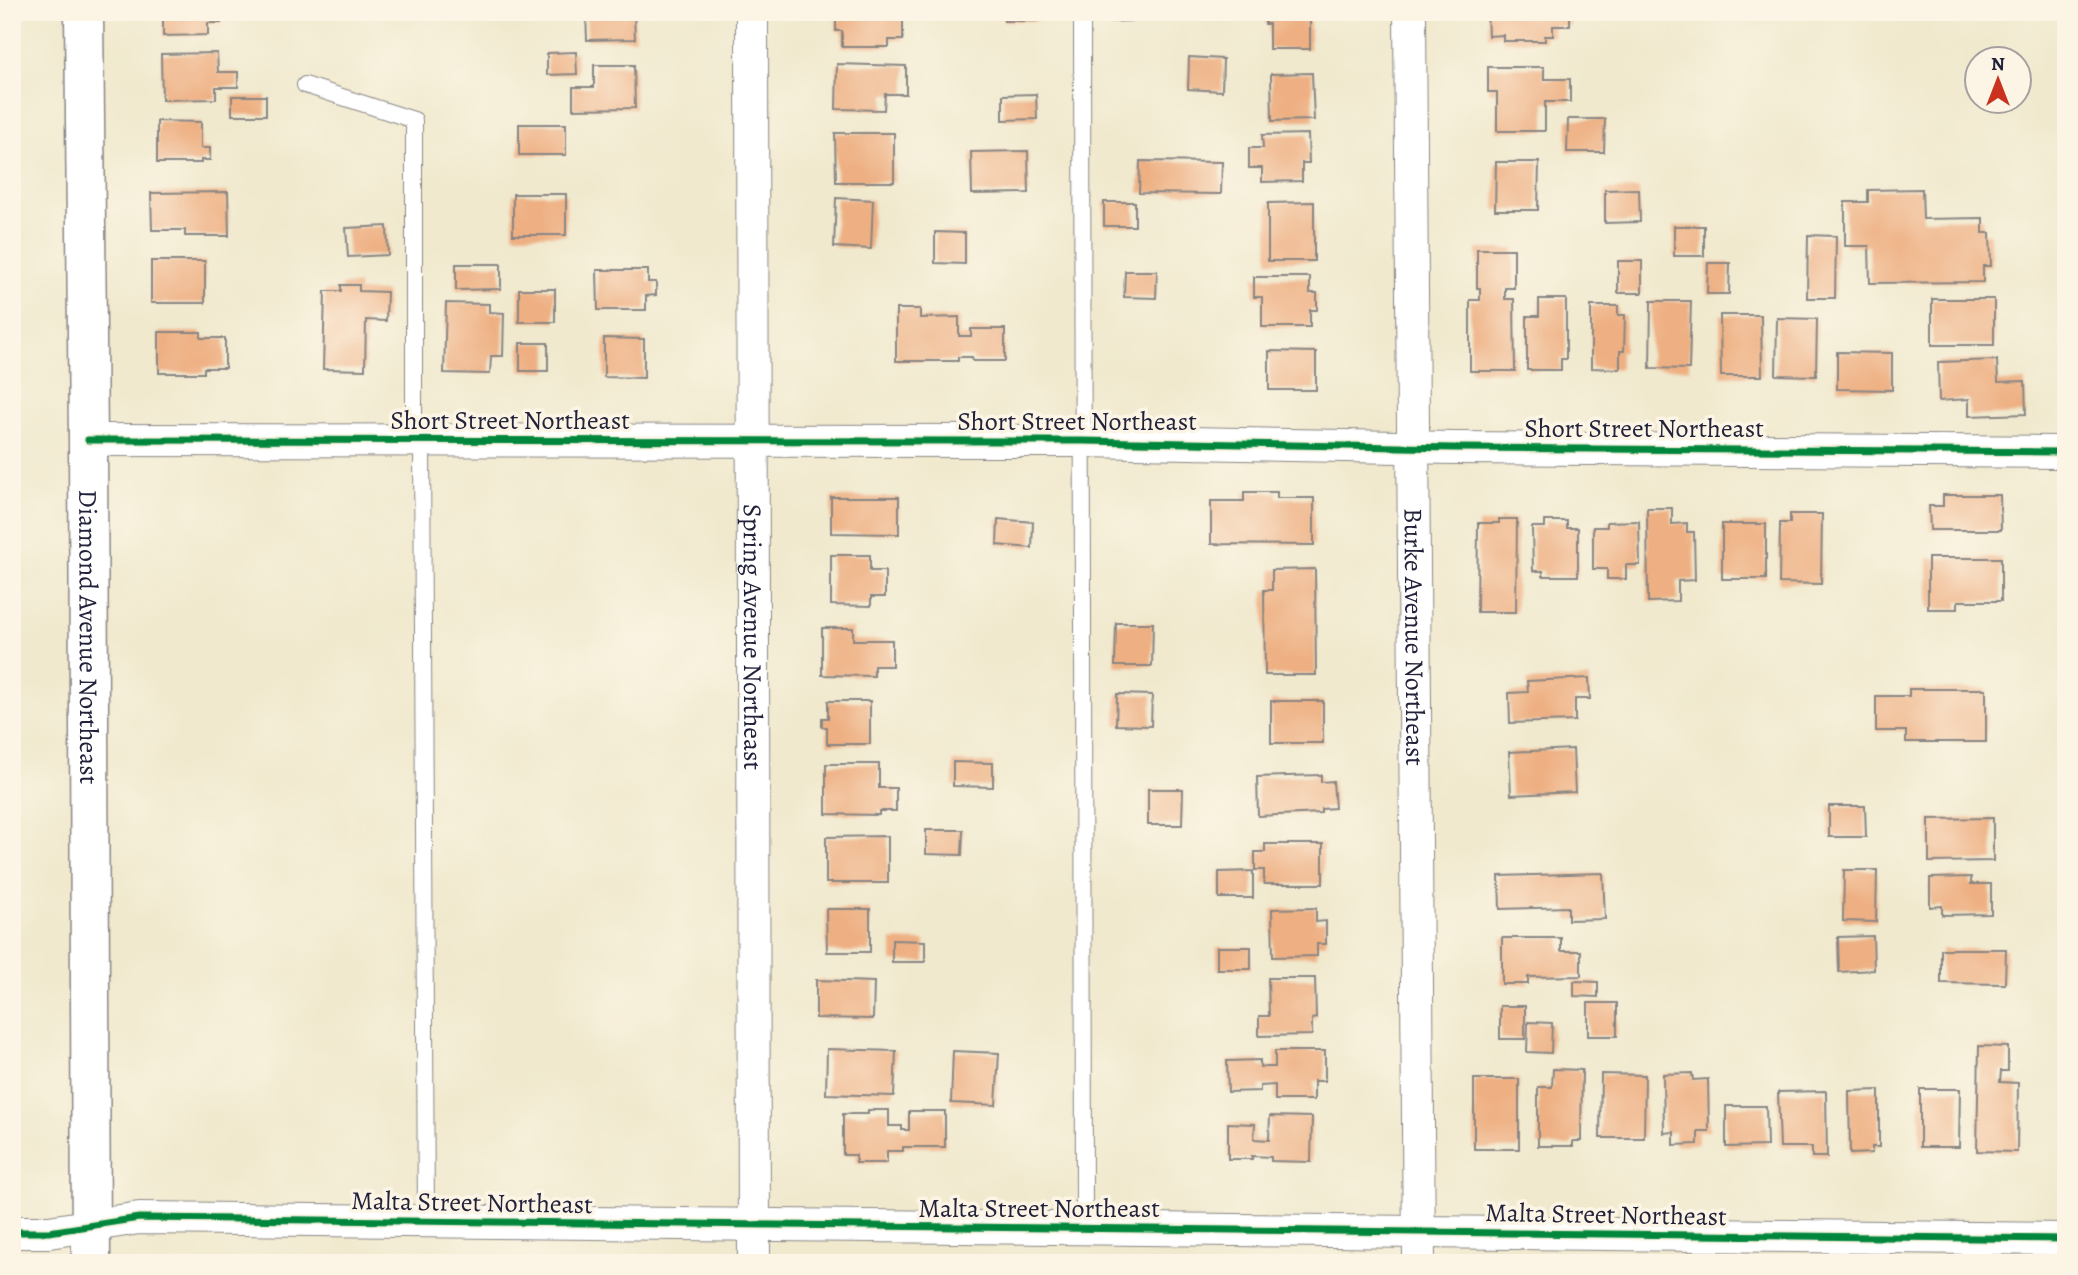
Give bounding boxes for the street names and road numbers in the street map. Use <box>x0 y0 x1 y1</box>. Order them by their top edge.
street label: Short Street Northeast <box>390 403 630 438</box>
street label: Short Street Northeast <box>957 404 1197 439</box>
street label: Short Street Northeast <box>1524 411 1764 446</box>
street label: Diamond Avenue Northeast <box>70 490 106 785</box>
street label: Spring Avenue Northeast <box>735 504 770 771</box>
street label: Burke Avenue Northeast <box>1396 508 1432 766</box>
street label: Malta Street Northeast <box>351 1183 593 1222</box>
street label: Malta Street Northeast <box>918 1191 1160 1226</box>
street label: Malta Street Northeast <box>1485 1195 1727 1234</box>

